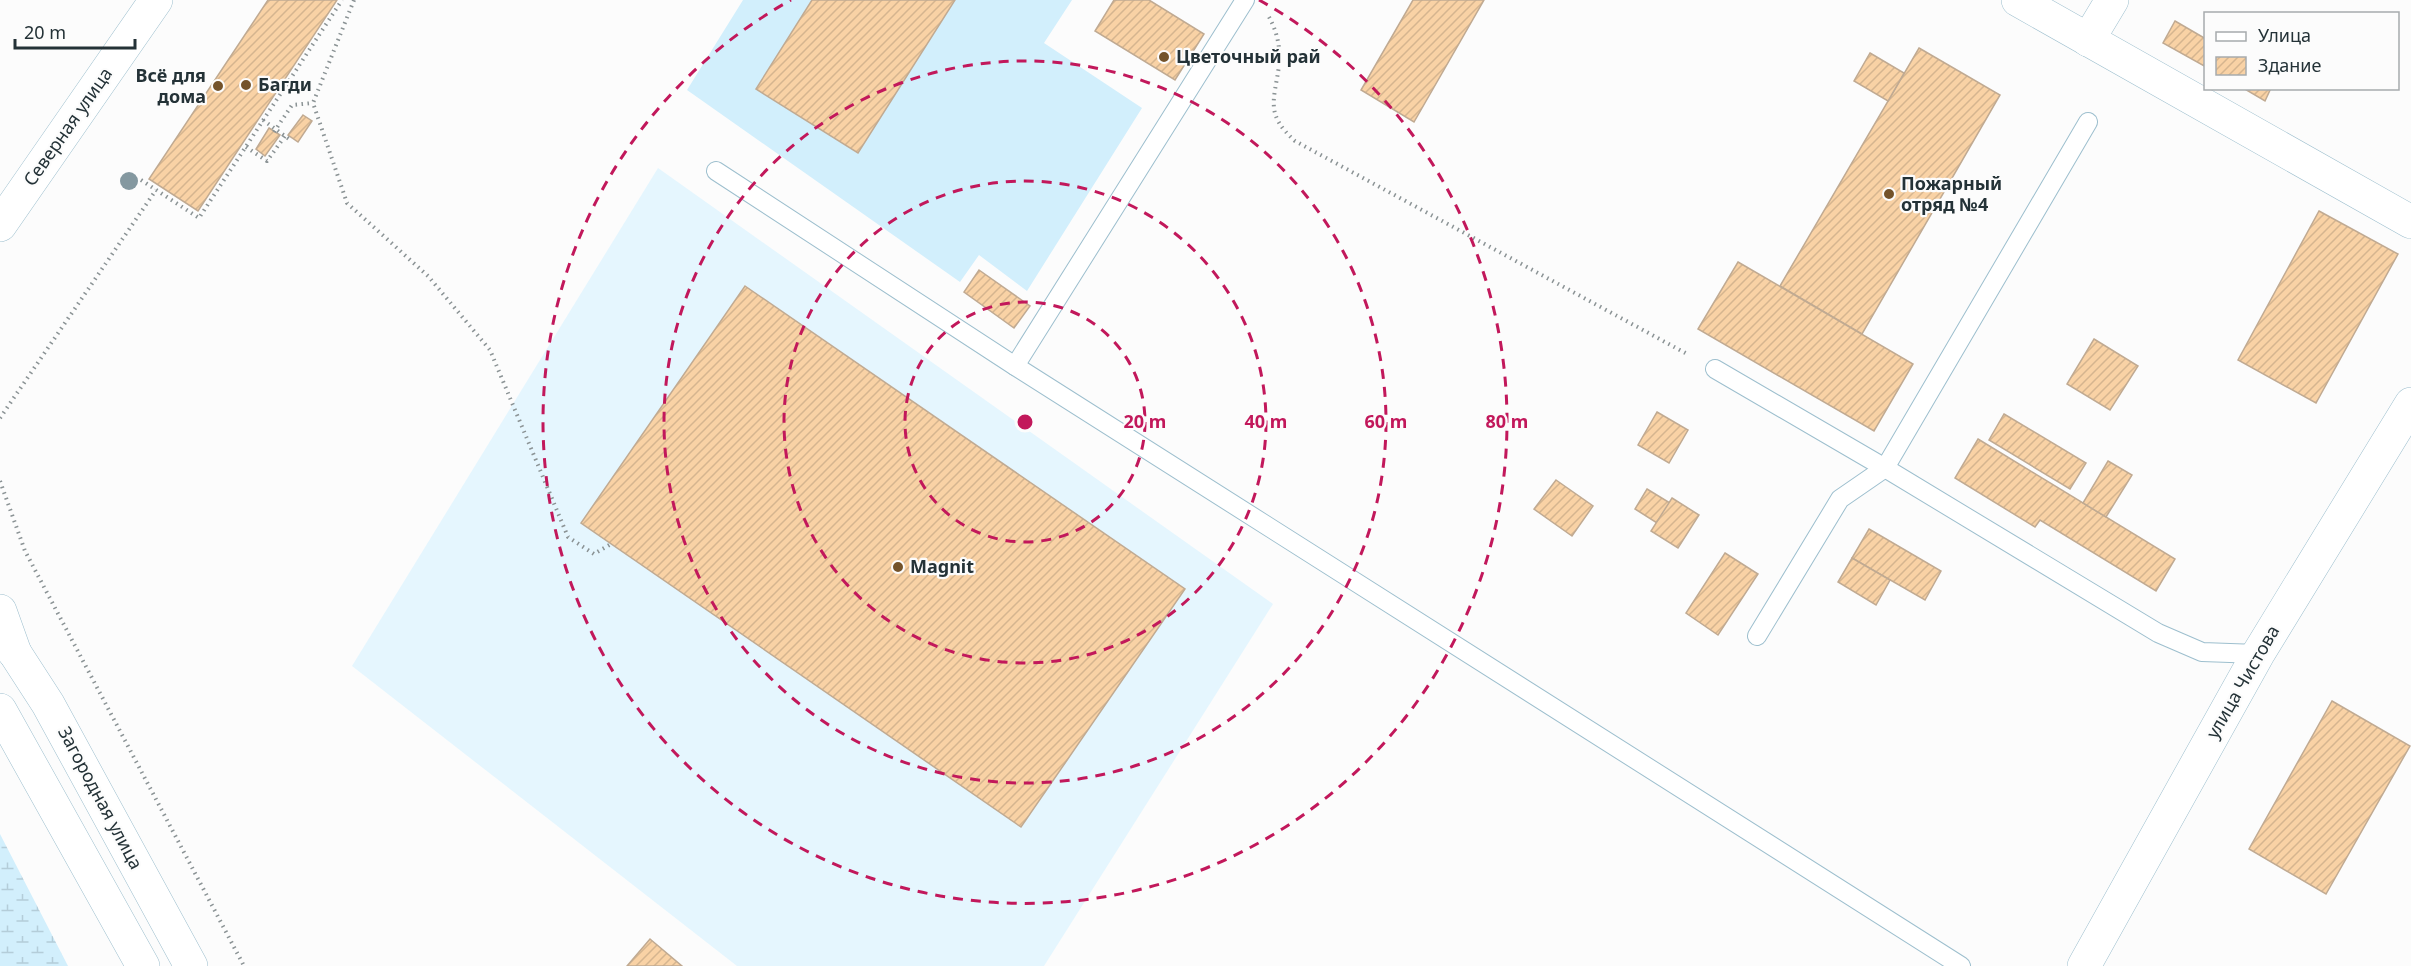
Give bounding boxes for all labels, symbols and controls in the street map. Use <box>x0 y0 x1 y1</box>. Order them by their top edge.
scale bar <box>15 12 135 50</box>
legend <box>2204 12 2399 90</box>
text: 20 m <box>24 20 66 44</box>
text: Улица <box>2258 23 2311 47</box>
place label: Цветочный рай <box>1176 44 1321 68</box>
marker: Цветочный рай <box>1157 50 1171 64</box>
text: Здание <box>2258 53 2322 77</box>
street label: Северная улица <box>17 62 117 190</box>
place label: Всё для дома <box>136 63 206 108</box>
place label: Багди <box>258 72 312 96</box>
marker: Багди <box>239 78 253 92</box>
marker: Всё для дома <box>211 79 225 93</box>
place label: Пожарный отряд №4 <box>1901 171 2002 216</box>
marker: Пожарный отряд №4 <box>1882 187 1896 201</box>
text: 20 m <box>1124 409 1166 433</box>
text: 40 m <box>1245 409 1287 433</box>
text: 60 m <box>1365 409 1407 433</box>
text: 80 m <box>1486 409 1528 433</box>
centre of rings <box>1015 412 1035 432</box>
place label: Magnit <box>910 554 974 578</box>
marker: Magnit <box>891 560 905 574</box>
street label: улица Чистова <box>2200 621 2284 742</box>
street label: Загородная улица <box>53 722 149 873</box>

